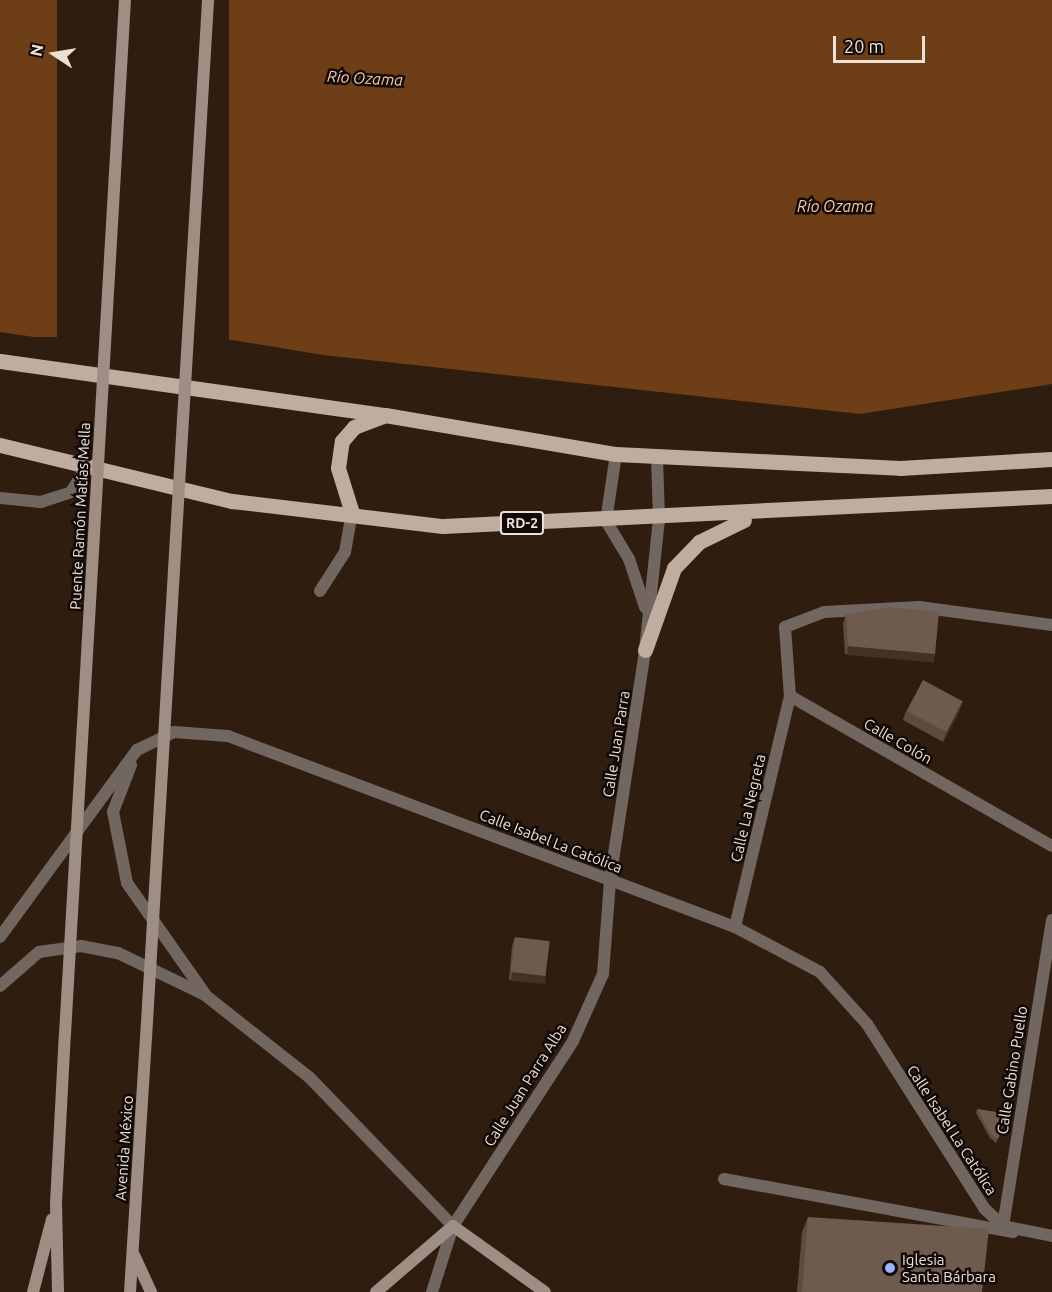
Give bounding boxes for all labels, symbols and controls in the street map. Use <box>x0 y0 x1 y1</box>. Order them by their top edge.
north arrow <box>24 24 84 84</box>
scale bar <box>836 24 928 62</box>
text: 20 m <box>844 36 884 56</box>
text: N <box>26 43 46 58</box>
water label: Río Ozama <box>327 66 403 90</box>
water label: Río Ozama <box>797 196 873 216</box>
street label: Puente Ramón Matías Mella <box>66 422 94 610</box>
road number: RD-2 <box>500 512 544 534</box>
street label: Calle Juan Parra <box>599 689 633 799</box>
street label: Calle Colón <box>861 714 935 768</box>
street label: Calle La Negreta <box>727 752 769 864</box>
street label: Calle Isabel La Católica <box>477 805 625 877</box>
street label: Calle Gabino Puello <box>993 1004 1031 1136</box>
street label: Calle Juan Parra Alba <box>480 1020 570 1150</box>
street label: Calle Isabel La Católica <box>903 1062 1001 1198</box>
street label: Avenida México <box>111 1095 137 1201</box>
place label: Iglesia Santa Bárbara <box>902 1250 996 1285</box>
marker: Iglesia Santa Bárbara <box>883 1261 897 1275</box>

